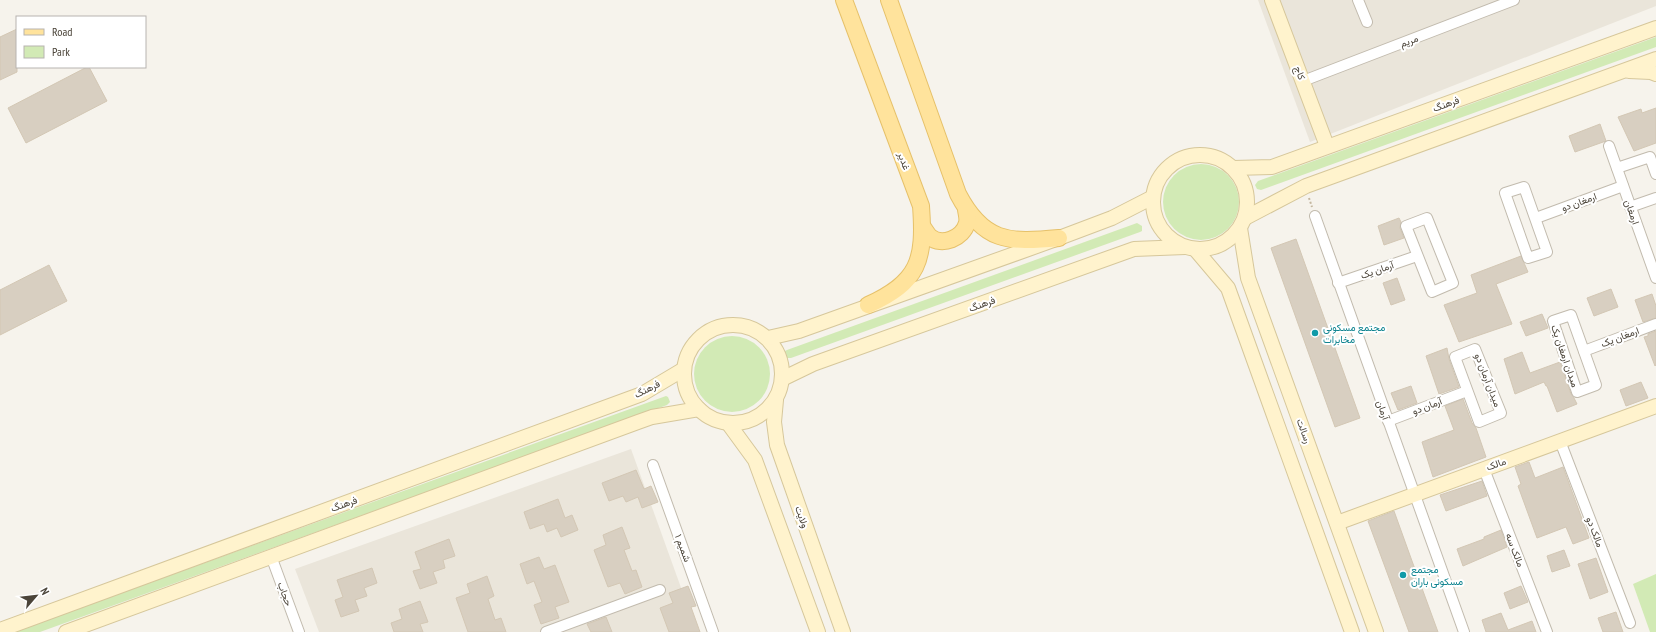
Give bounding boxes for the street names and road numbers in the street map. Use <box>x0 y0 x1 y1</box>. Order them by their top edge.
street label: مریم <box>1398 32 1420 50</box>
street label: کاج <box>1291 64 1309 82</box>
street label: فرهنگ <box>1431 93 1461 115</box>
street label: غدیر <box>894 149 913 172</box>
street label: ارمغان دو <box>1560 190 1598 214</box>
street label: ارمغان <box>1622 198 1642 226</box>
street label: آرمان یک <box>1359 258 1396 282</box>
street label: فرهنگ <box>967 293 997 315</box>
street label: میدان ارمغان یک <box>1548 323 1582 389</box>
street label: ارمغان یک <box>1599 324 1641 350</box>
street label: میدان آرمان دو <box>1472 351 1504 409</box>
street label: فرهنگ <box>632 377 663 401</box>
street label: آرمان دو <box>1410 394 1444 418</box>
street label: آرمان <box>1374 399 1393 422</box>
street label: رسالت <box>1294 417 1314 445</box>
street label: مالک <box>1484 454 1508 474</box>
street label: فرهنگ <box>329 493 359 515</box>
street label: ولایت <box>792 504 812 530</box>
street label: مالک دو <box>1583 515 1607 549</box>
street label: مالک سه <box>1503 531 1527 569</box>
street label: شمیم ۱ <box>672 532 694 564</box>
street label: حجاب <box>275 580 295 608</box>

